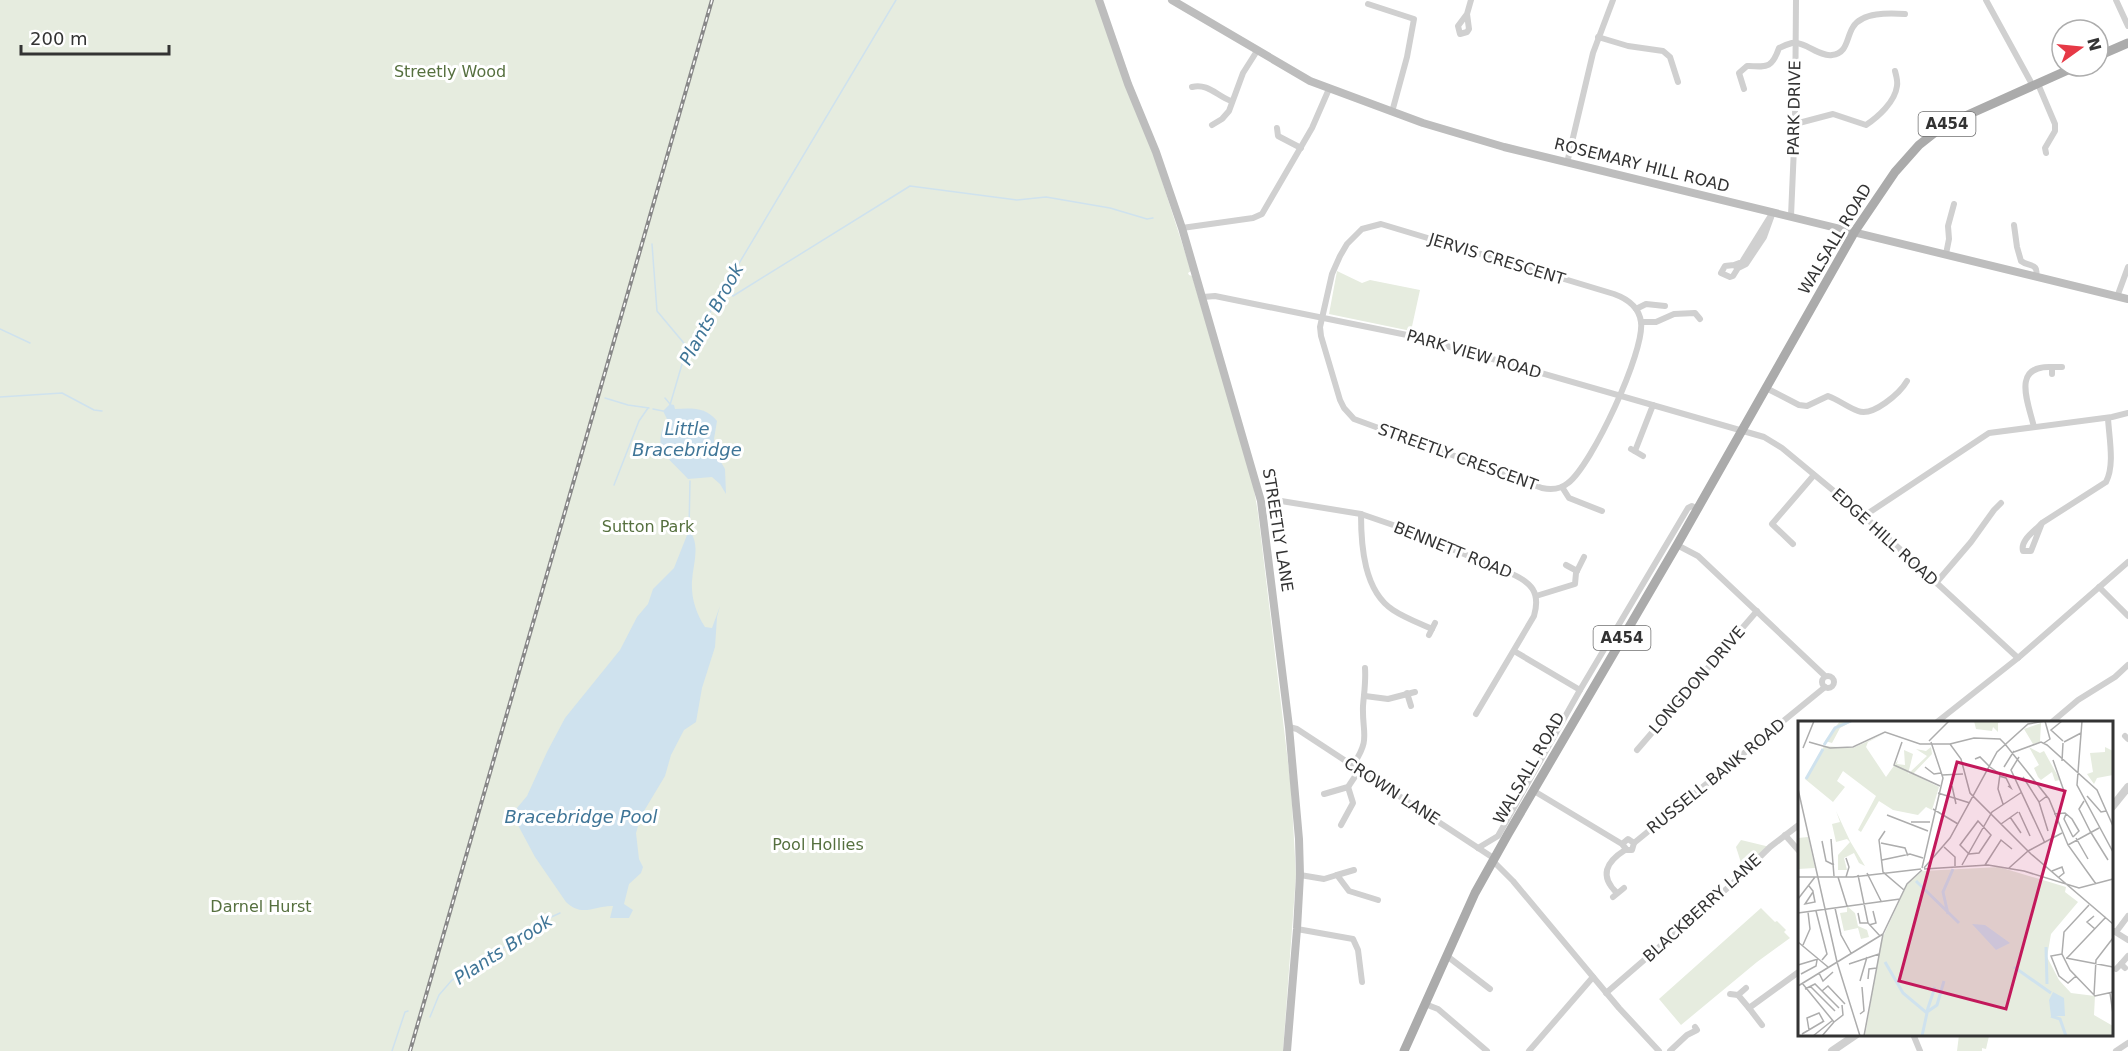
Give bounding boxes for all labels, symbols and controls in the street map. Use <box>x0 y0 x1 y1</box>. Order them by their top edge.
scale bar <box>21 18 170 56</box>
north arrow <box>2050 18 2110 78</box>
text: 200 m <box>30 28 88 49</box>
text: N <box>2083 35 2105 53</box>
street label: PARK DRIVE <box>1784 60 1804 156</box>
park label: Streetly Wood <box>394 62 506 81</box>
road number: A454 <box>1918 112 1976 136</box>
street label: ROSEMARY HILL ROAD <box>1552 134 1732 196</box>
street label: WALSALL ROAD <box>1794 180 1876 298</box>
street label: JERVIS CRESCENT <box>1426 229 1568 289</box>
water label: Plants Brook <box>675 258 748 368</box>
street label: PARK VIEW ROAD <box>1404 326 1544 382</box>
water label: Little Bracebridge <box>632 418 742 460</box>
street label: STREETLY CRESCENT <box>1376 419 1541 495</box>
street label: STREETLY LANE <box>1259 467 1297 593</box>
street label: EDGE HILL ROAD <box>1828 484 1942 590</box>
park label: Sutton Park <box>602 517 695 536</box>
street label: BENNETT ROAD <box>1391 518 1515 582</box>
street label: LONGDON DRIVE <box>1645 622 1749 738</box>
road number: A454 <box>1594 626 1650 650</box>
street label: WALSALL ROAD <box>1489 709 1569 827</box>
street label: RUSSELL BANK ROAD <box>1643 714 1789 838</box>
inset map <box>1798 721 2113 1036</box>
street label: CROWN LANE <box>1341 753 1443 829</box>
water label: Bracebridge Pool <box>504 806 658 827</box>
park label: Pool Hollies <box>772 835 864 854</box>
street label: BLACKBERRY LANE <box>1639 850 1765 966</box>
park label: Darnel Hurst <box>210 897 312 916</box>
water label: Plants Brook <box>450 909 557 988</box>

